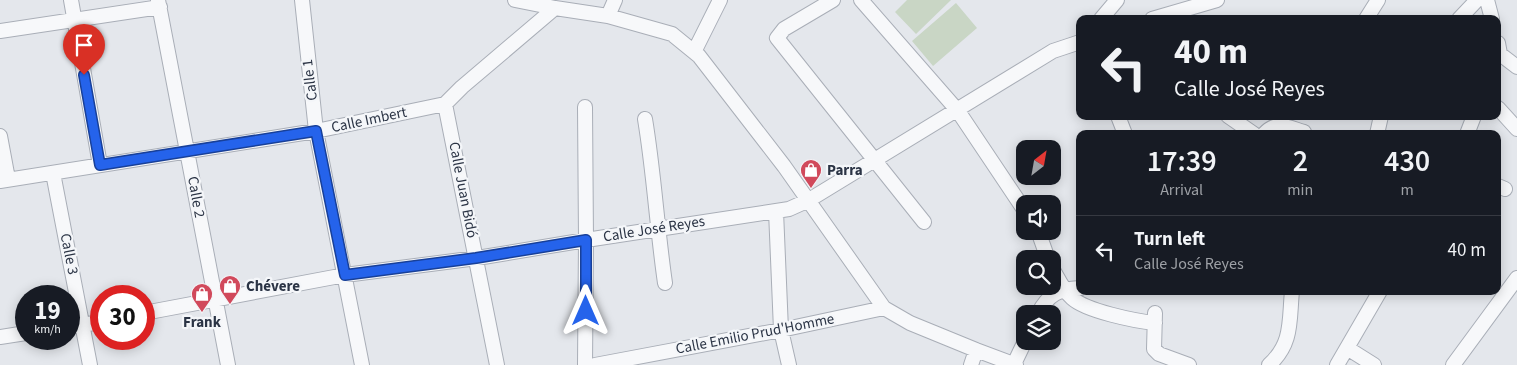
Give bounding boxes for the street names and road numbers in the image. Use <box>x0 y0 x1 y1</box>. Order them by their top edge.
street label: Calle 1 <box>297 58 323 102</box>
street label: Calle Imbert <box>329 102 409 138</box>
street label: Calle Juan Bidó <box>443 140 483 240</box>
street label: Calle 2 <box>182 175 210 219</box>
street label: Calle José Reyes <box>602 211 706 247</box>
street label: Calle 3 <box>55 232 83 276</box>
street label: Calle Emilio Prud'Homme <box>674 308 836 360</box>

